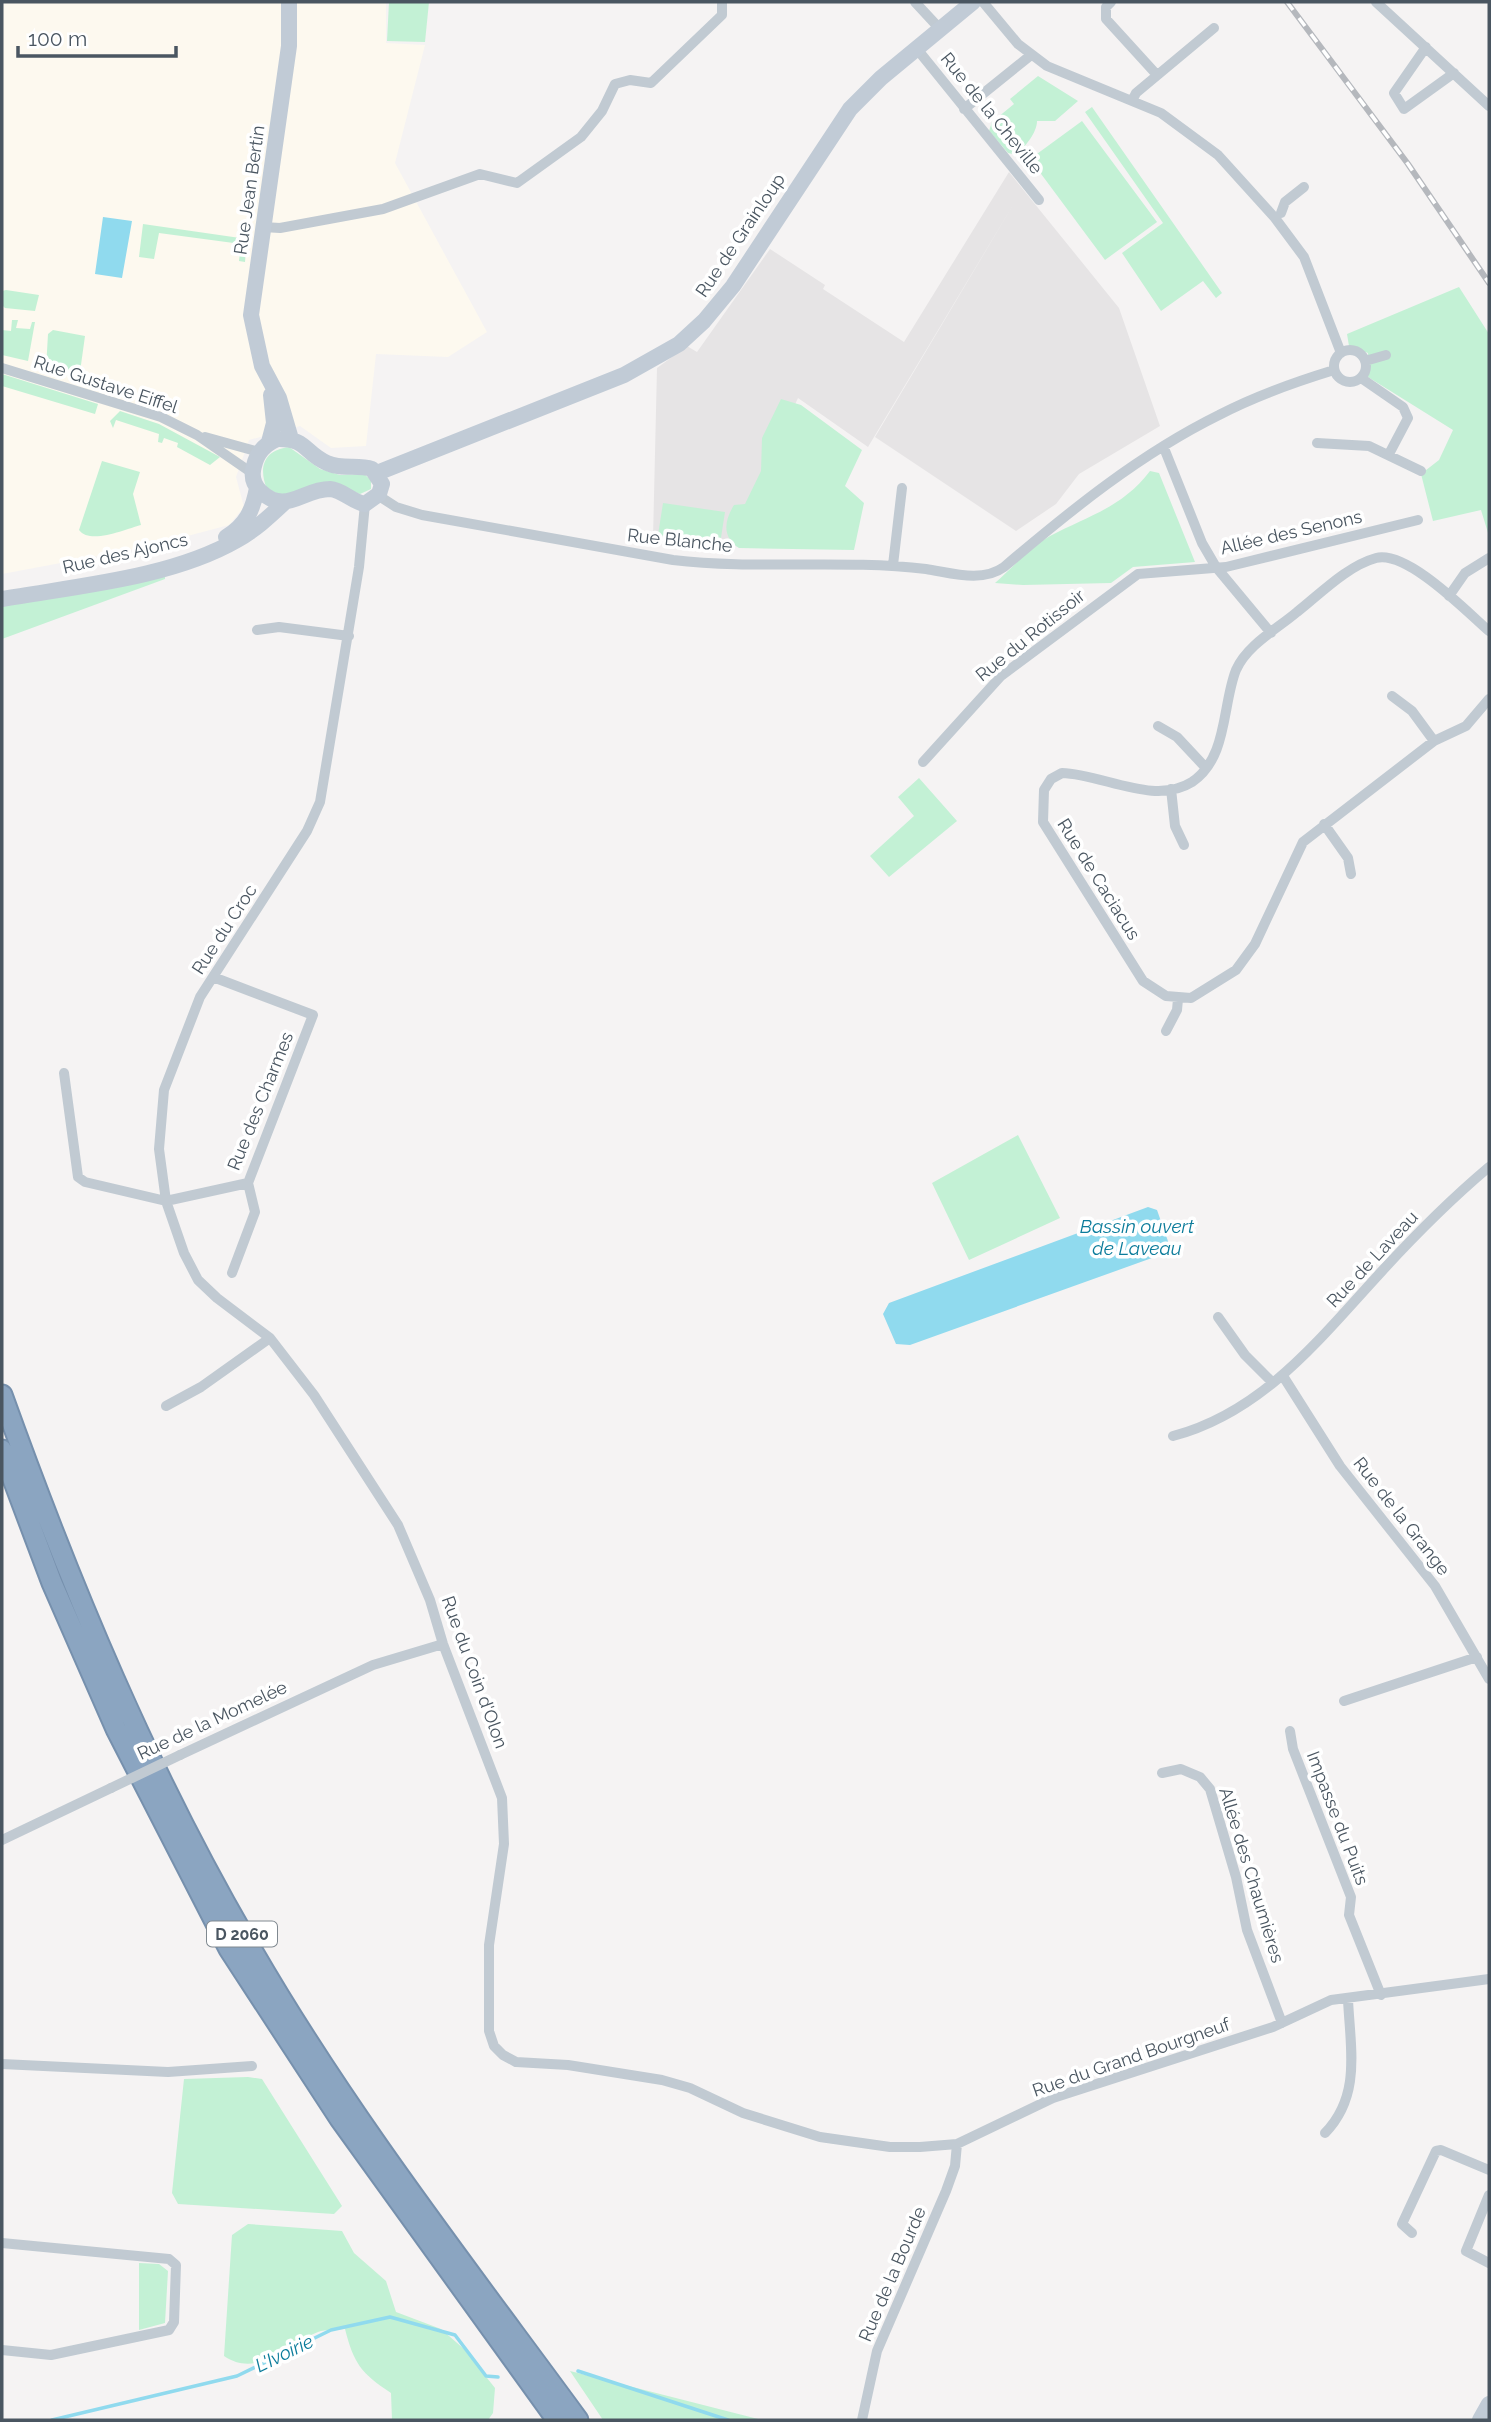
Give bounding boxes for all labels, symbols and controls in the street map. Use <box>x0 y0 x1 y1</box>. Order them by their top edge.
scale bar <box>18 14 175 58</box>
text: 100 m <box>28 26 87 51</box>
street label: Rue de la Cheville <box>937 48 1048 178</box>
street label: Rue Jean Bertin <box>230 124 268 256</box>
street label: Rue de Grainloup <box>691 169 789 301</box>
street label: Rue Gustave Eiffel <box>31 351 181 417</box>
street label: Allée des Senons <box>1218 505 1364 558</box>
street label: Rue Blanche <box>626 524 734 556</box>
street label: Rue des Ajoncs <box>60 528 190 578</box>
street label: Rue du Rotissoir <box>971 584 1089 685</box>
street label: Rue de Caciacus <box>1053 815 1145 944</box>
street label: Rue du Croc <box>187 880 261 978</box>
street label: Rue des Charmes <box>223 1029 297 1173</box>
street label: Rue de Laveau <box>1322 1206 1422 1312</box>
water label: Bassin ouvert de Laveau <box>1080 1215 1195 1259</box>
street label: Rue de la Grange <box>1349 1453 1455 1580</box>
street label: Rue du Coin d'Olon <box>438 1593 512 1751</box>
street label: Rue de la Momelée <box>134 1676 291 1764</box>
street label: Impasse du Puits <box>1303 1748 1373 1888</box>
street label: Allée des Chaumières <box>1215 1785 1289 1966</box>
road number: D 2060 <box>207 1922 277 1946</box>
street label: Rue du Grand Bourgneuf <box>1029 2013 1233 2101</box>
street label: Rue de la Bourde <box>854 2203 930 2345</box>
water label: L'Ivoirie <box>251 2330 317 2376</box>

